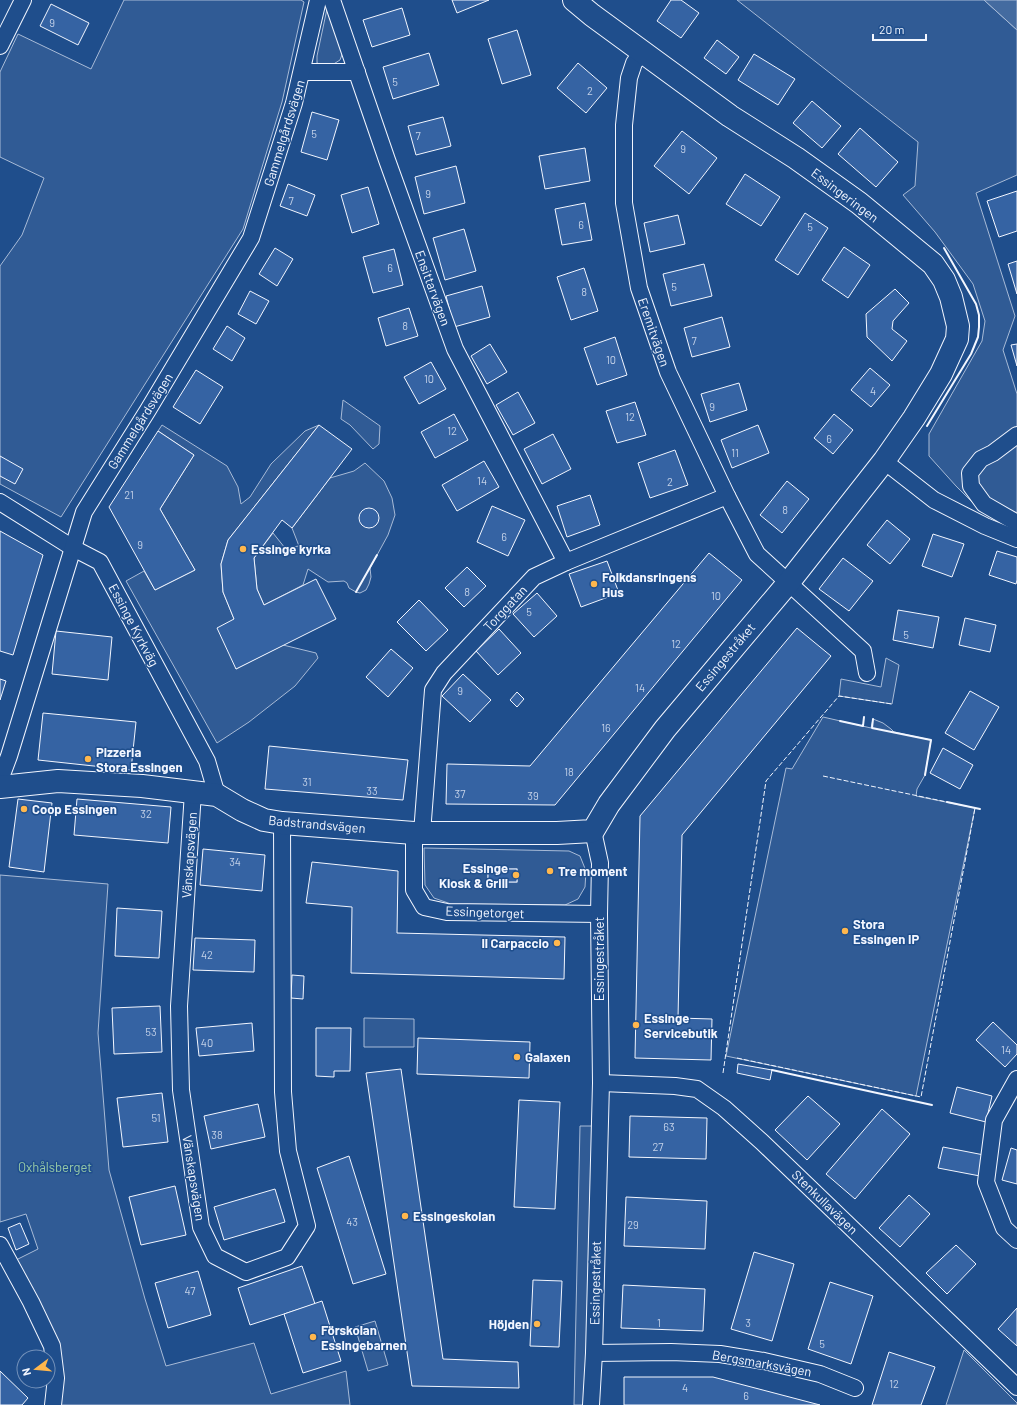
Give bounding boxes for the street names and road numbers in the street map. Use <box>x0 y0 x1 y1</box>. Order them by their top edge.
street label: Gammelgårdsvägen <box>260 78 308 188</box>
street label: Essingeringen <box>808 164 882 226</box>
street label: Ensittarvägen <box>412 248 454 328</box>
street label: Eremitvägen <box>635 295 673 369</box>
street label: Gammelgårdsvägen <box>104 370 176 472</box>
street label: Essinge Kyrkväg <box>105 581 163 669</box>
street label: Torggatan <box>480 582 530 634</box>
street label: Essingestråket <box>692 620 758 694</box>
street label: Vänskapsvägen <box>178 811 200 899</box>
street label: Badstrandsvägen <box>268 812 366 836</box>
street label: Essingetorget <box>445 903 525 921</box>
street label: Essingestråket <box>591 917 607 1001</box>
street label: Vänskapsvägen <box>179 1134 209 1222</box>
street label: Stenkullavägen <box>789 1166 861 1238</box>
street label: Essingestråket <box>586 1241 604 1325</box>
street label: Bergsmarksvägen <box>711 1346 813 1380</box>

